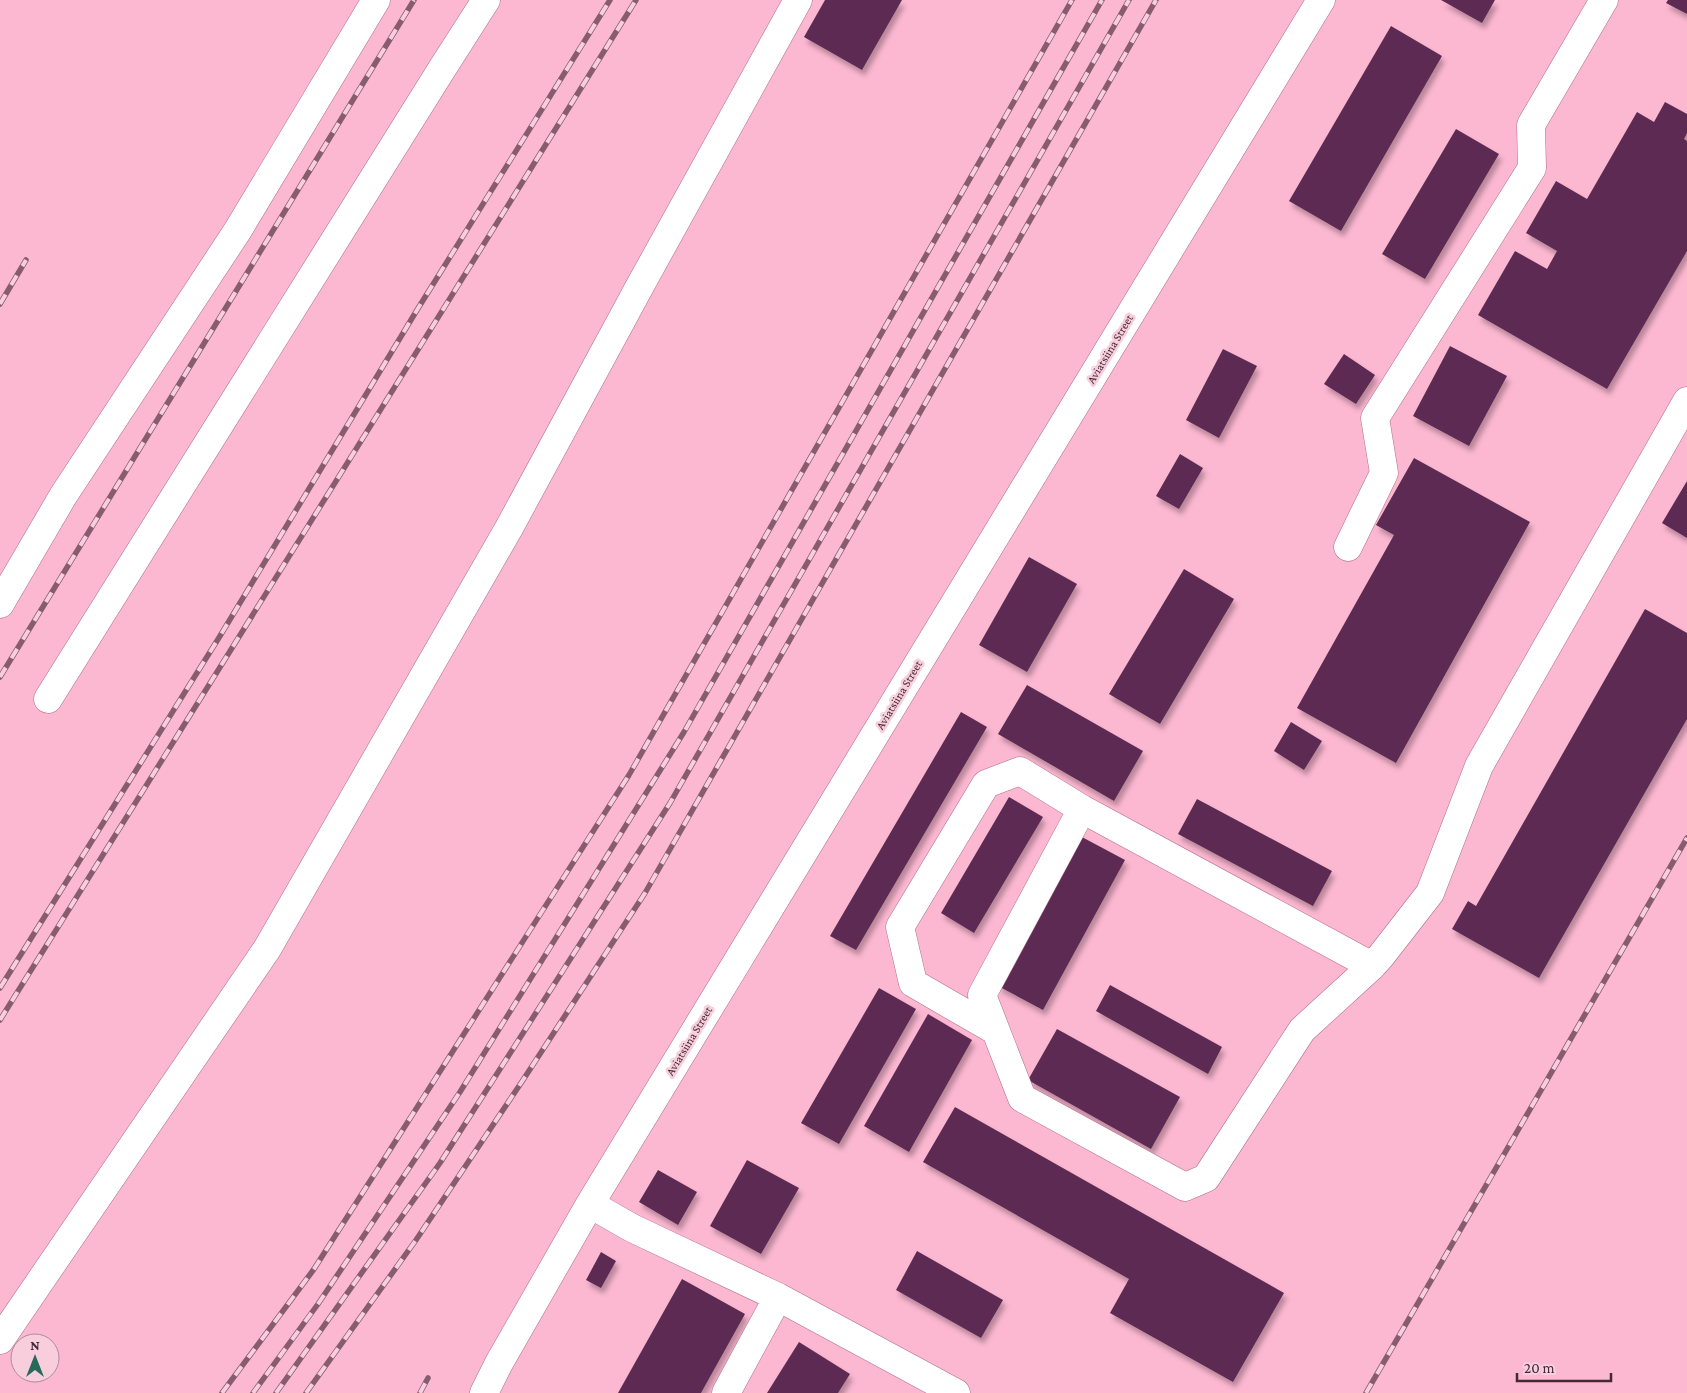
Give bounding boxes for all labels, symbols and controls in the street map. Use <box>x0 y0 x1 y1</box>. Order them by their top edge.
street label: Aviatsiina Street <box>1084 311 1137 386</box>
street label: Aviatsiina Street <box>873 657 926 732</box>
street label: Aviatsiina Street <box>663 1003 716 1078</box>
north arrow <box>10 1333 60 1383</box>
text: N <box>30 1337 40 1353</box>
scale bar <box>1517 1350 1611 1382</box>
text: 20 m <box>1524 1360 1555 1376</box>

